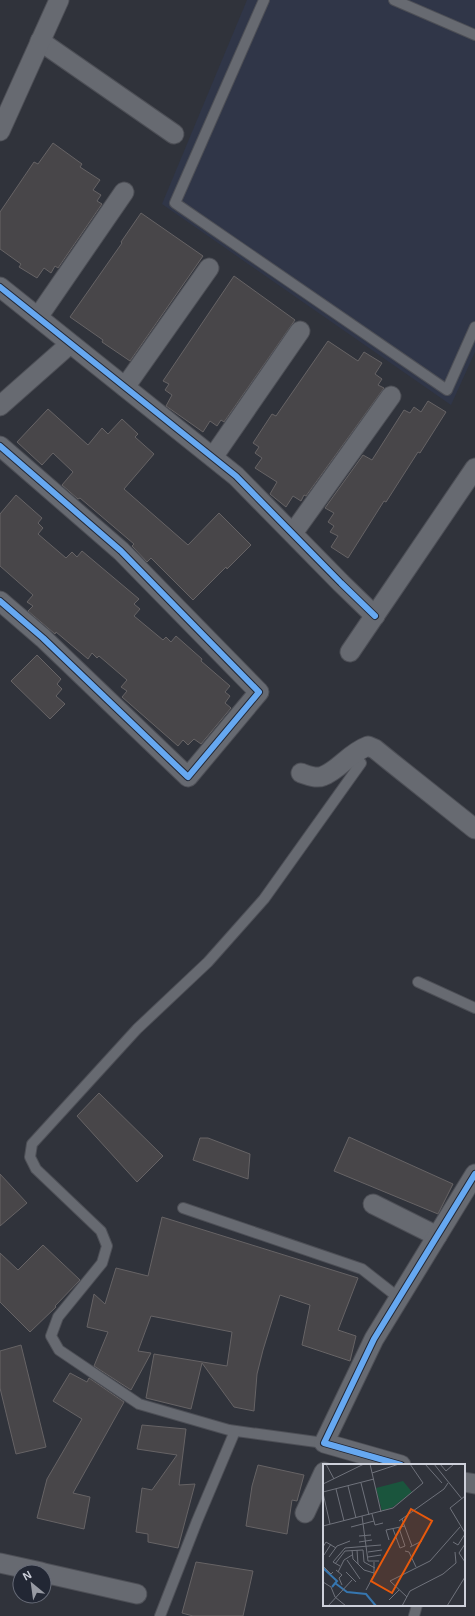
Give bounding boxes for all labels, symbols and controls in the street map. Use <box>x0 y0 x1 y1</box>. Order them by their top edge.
inset map <box>323 1464 465 1606</box>
north arrow <box>12 1564 52 1604</box>
text: N <box>21 1568 34 1582</box>

